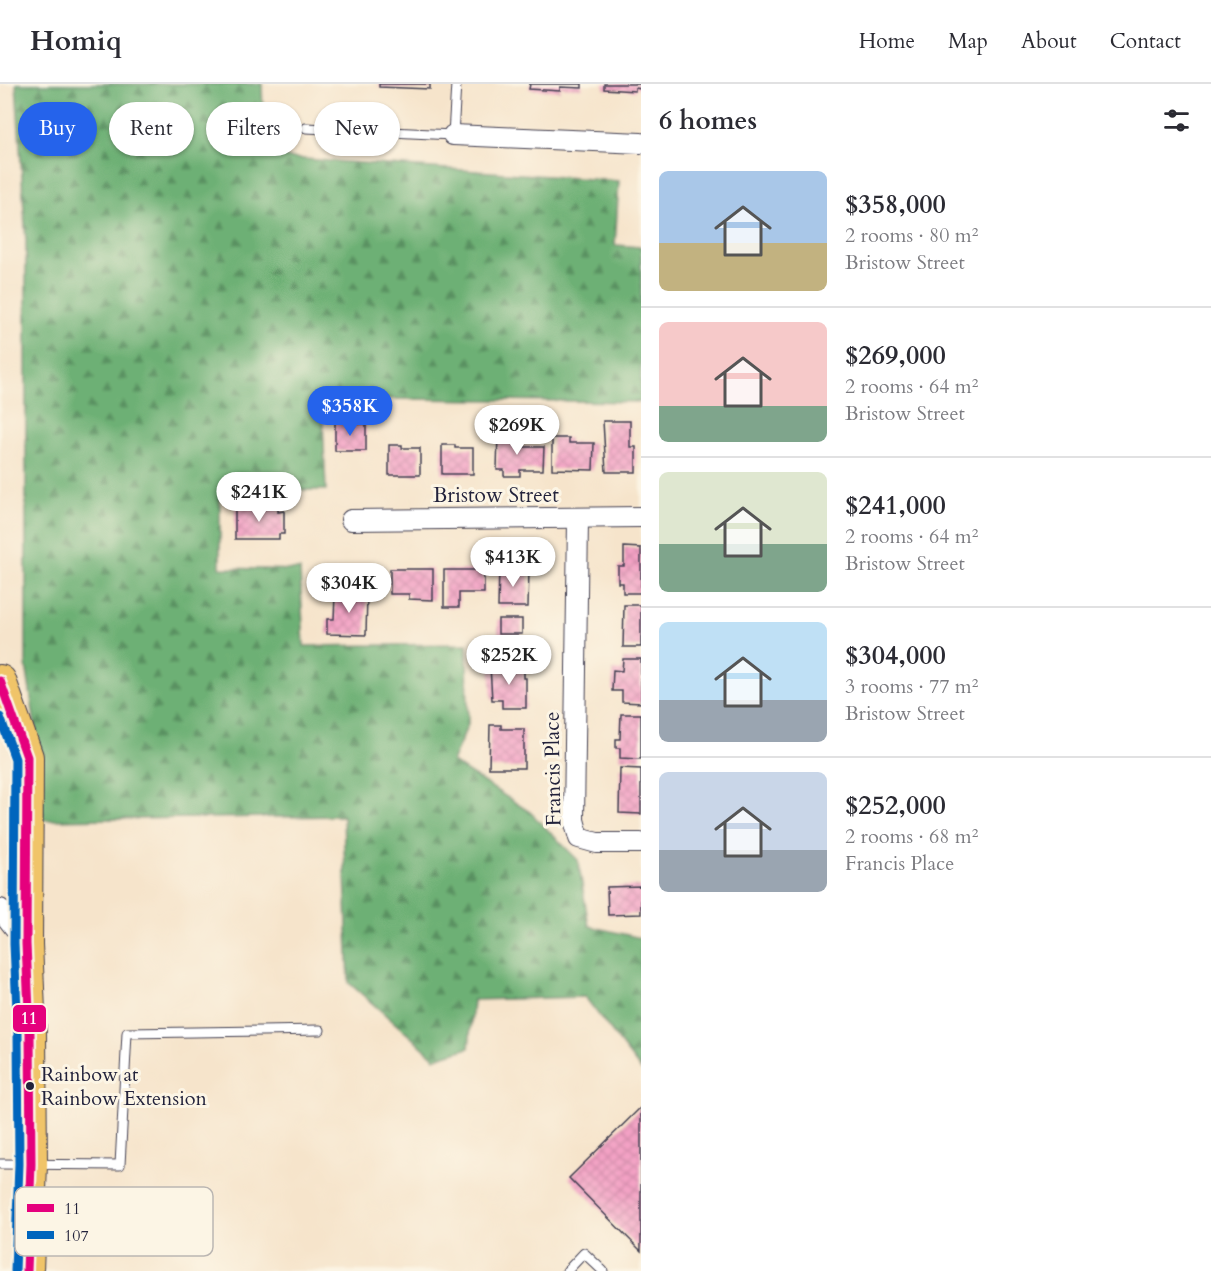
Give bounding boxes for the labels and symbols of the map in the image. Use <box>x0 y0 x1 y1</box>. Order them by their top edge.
pin: $358K <box>308 386 392 437</box>
pin: $269K <box>475 405 559 456</box>
pin: $241K <box>217 472 301 523</box>
street label: Bristow Street <box>433 481 559 510</box>
pin: $413K <box>471 537 555 588</box>
pin: $304K <box>307 563 391 614</box>
pin: $252K <box>467 635 551 686</box>
street label: Francis Place <box>538 711 568 827</box>
line badge: 11 <box>12 1004 47 1033</box>
text: 11 <box>21 1008 37 1030</box>
place label: Rainbow at Rainbow Extension <box>41 1061 208 1112</box>
marker: Rainbow at Rainbow Extension <box>24 1080 36 1092</box>
legend <box>15 1187 213 1256</box>
text: 11 <box>64 1198 80 1220</box>
text: 107 <box>64 1225 89 1247</box>

